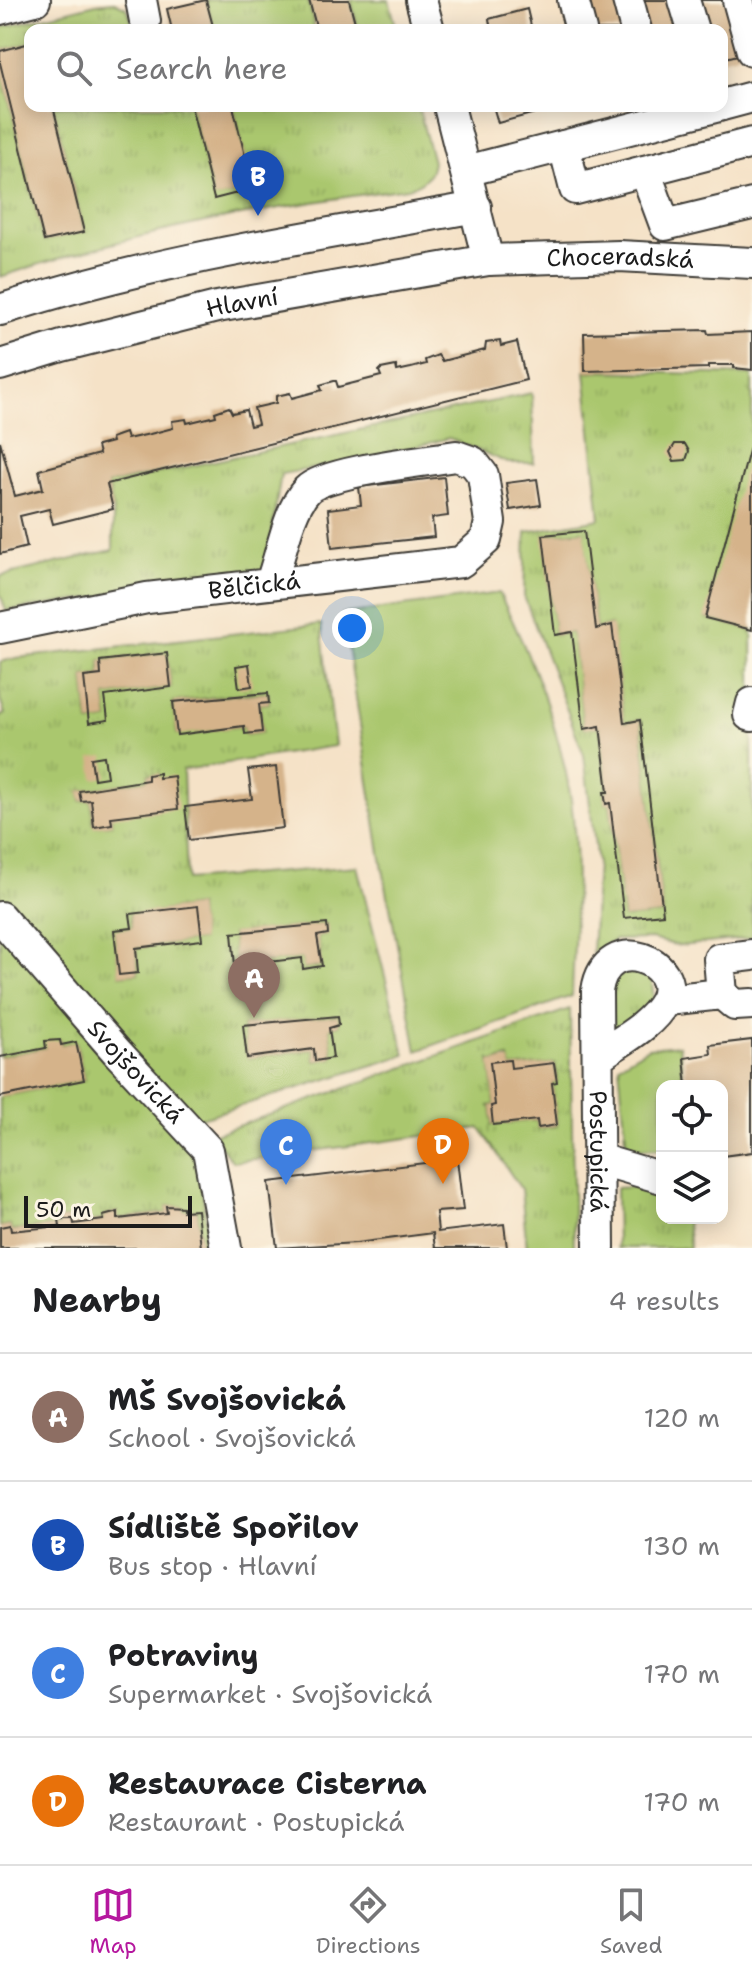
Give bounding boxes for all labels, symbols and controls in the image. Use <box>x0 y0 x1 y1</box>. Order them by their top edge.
search box <box>24 24 728 112</box>
icon: search <box>52 46 96 90</box>
text: Search here <box>116 48 287 89</box>
pin: B <box>232 150 284 216</box>
street label: Choceradská <box>546 240 695 276</box>
street label: Hlavní <box>202 281 281 325</box>
street label: Bělčická <box>207 565 302 607</box>
your location <box>332 608 372 648</box>
pin: A <box>228 952 280 1018</box>
street label: Svojšovická <box>80 1013 192 1131</box>
map controls <box>656 1080 728 1224</box>
button: locate <box>656 1080 728 1152</box>
street label: Postupická <box>582 1090 615 1213</box>
pin: D <box>417 1118 469 1184</box>
pin: C <box>260 1119 312 1185</box>
button: layers <box>656 1152 728 1224</box>
scale bar <box>24 1192 192 1228</box>
text: 50 m <box>36 1195 91 1224</box>
text: Nearby <box>32 1277 162 1323</box>
text: 4 results <box>608 1283 720 1318</box>
text: MŠ Svojšovická <box>108 1379 346 1420</box>
text: A <box>48 1400 68 1435</box>
text: 120 m <box>644 1400 720 1435</box>
text: School · Svojšovická <box>108 1420 356 1455</box>
text: Sídliště Spořilov <box>108 1507 359 1548</box>
text: B <box>50 1528 66 1563</box>
text: 130 m <box>643 1528 720 1563</box>
text: Bus stop · Hlavní <box>108 1548 317 1583</box>
text: Potraviny <box>108 1635 259 1676</box>
text: C <box>50 1656 66 1691</box>
text: 170 m <box>643 1656 720 1691</box>
text: Supermarket · Svojšovická <box>108 1676 432 1711</box>
text: Restaurace Cisterna <box>108 1763 427 1804</box>
text: D <box>49 1784 67 1819</box>
text: 170 m <box>643 1784 720 1819</box>
text: Restaurant · Postupická <box>108 1804 404 1839</box>
tab: Map <box>90 1883 137 1960</box>
tab: Directions <box>316 1883 421 1960</box>
tab: Saved <box>600 1883 662 1960</box>

